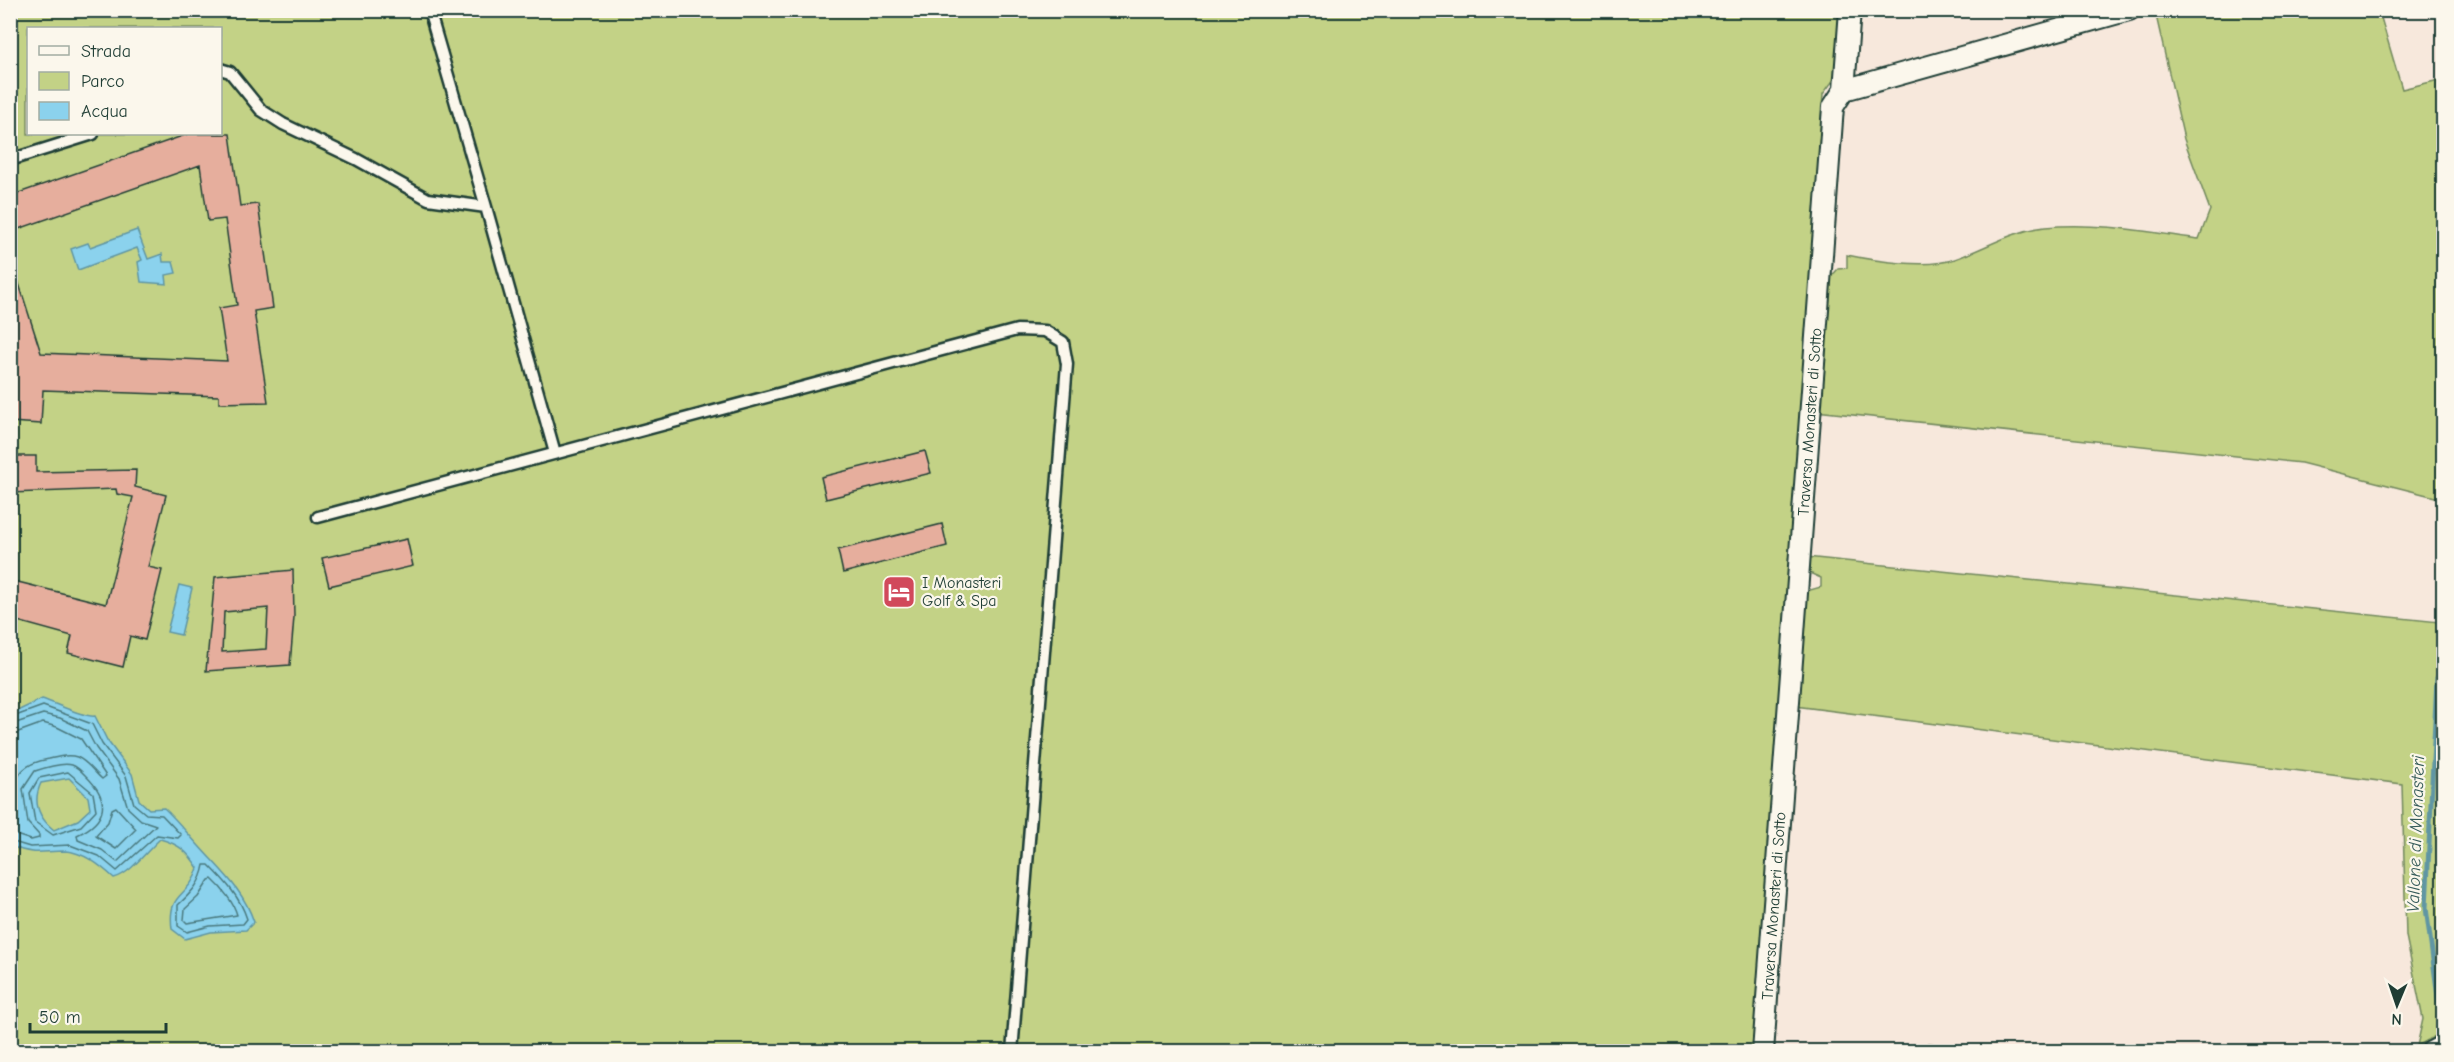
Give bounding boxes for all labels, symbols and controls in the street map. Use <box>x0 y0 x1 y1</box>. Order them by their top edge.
legend <box>27 27 222 135</box>
text: Strada <box>81 41 131 62</box>
text: Parco <box>81 71 124 92</box>
text: Acqua <box>81 101 128 122</box>
street label: Traversa Monasteri di Sotto <box>1794 327 1826 517</box>
hotel icon: I Monasteri Golf & Spa <box>881 574 917 610</box>
place label: I Monasteri Golf & Spa <box>922 574 1001 610</box>
water label: Vallone di Monasteri <box>2403 754 2429 913</box>
street label: Traversa Monasteri di Sotto <box>1758 811 1790 1001</box>
north arrow <box>2367 975 2427 1035</box>
scale bar <box>30 996 166 1034</box>
text: 50 m <box>39 1007 81 1028</box>
text: N <box>2391 1010 2402 1028</box>

